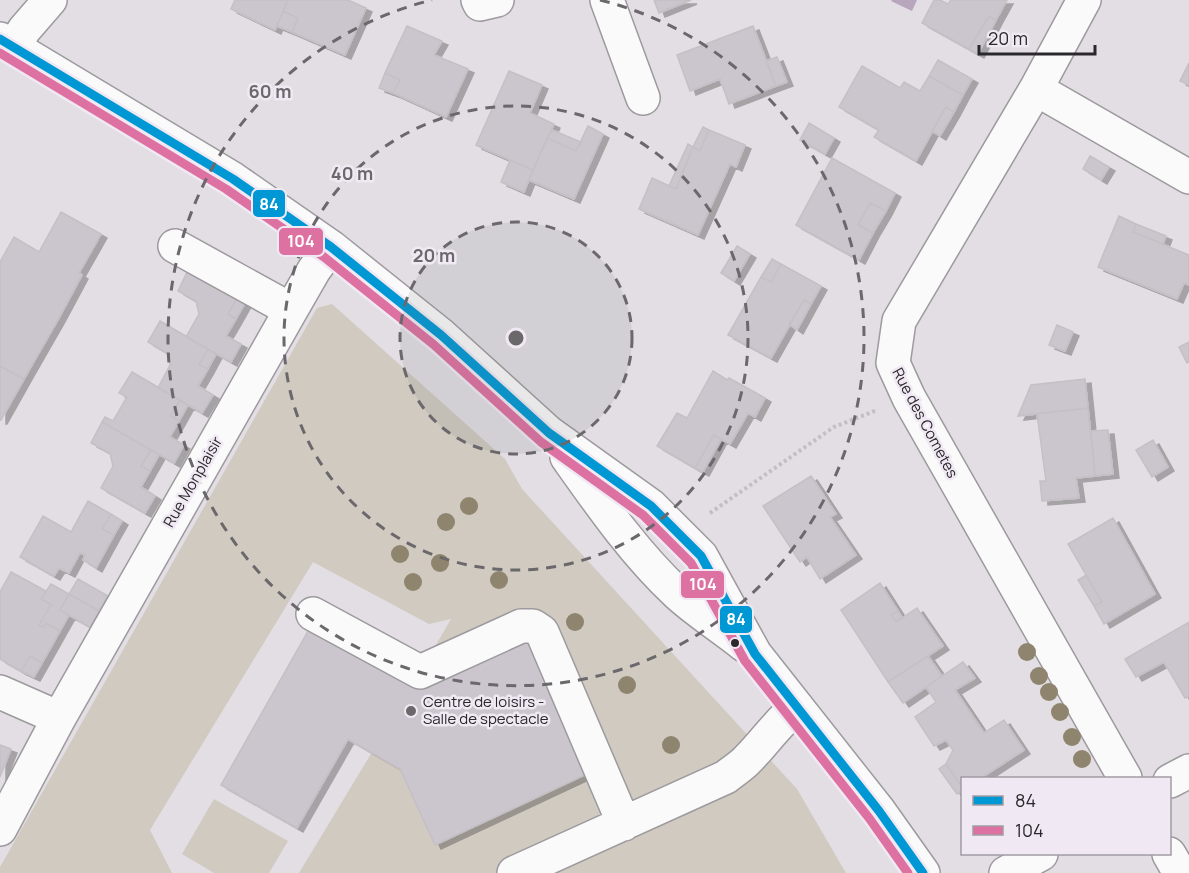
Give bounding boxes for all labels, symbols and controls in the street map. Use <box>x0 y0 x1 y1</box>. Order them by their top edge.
scale bar <box>979 18 1094 56</box>
text: 20 m <box>988 26 1028 50</box>
text: 60 m <box>249 79 291 103</box>
text: 40 m <box>331 161 373 185</box>
line badge: 84 <box>252 189 286 218</box>
text: 84 <box>259 193 279 215</box>
line badge: 104 <box>278 227 324 256</box>
text: 104 <box>287 230 315 252</box>
text: 20 m <box>413 243 455 267</box>
centre of rings <box>506 328 526 348</box>
street label: Rue des Cometes <box>888 364 963 482</box>
street label: Rue Monplaisir <box>158 432 227 531</box>
line badge: 104 <box>680 570 725 599</box>
text: 104 <box>689 573 717 595</box>
line badge: 84 <box>719 605 753 634</box>
text: 84 <box>726 608 746 630</box>
unlabelled marker <box>729 637 741 649</box>
place label: Centre de loisirs - Salle de spectacle <box>423 691 549 729</box>
marker: Centre de loisirs - Salle de spectacle <box>404 704 418 718</box>
legend <box>961 777 1171 855</box>
text: 84 <box>1015 788 1036 812</box>
text: 104 <box>1015 818 1044 842</box>

